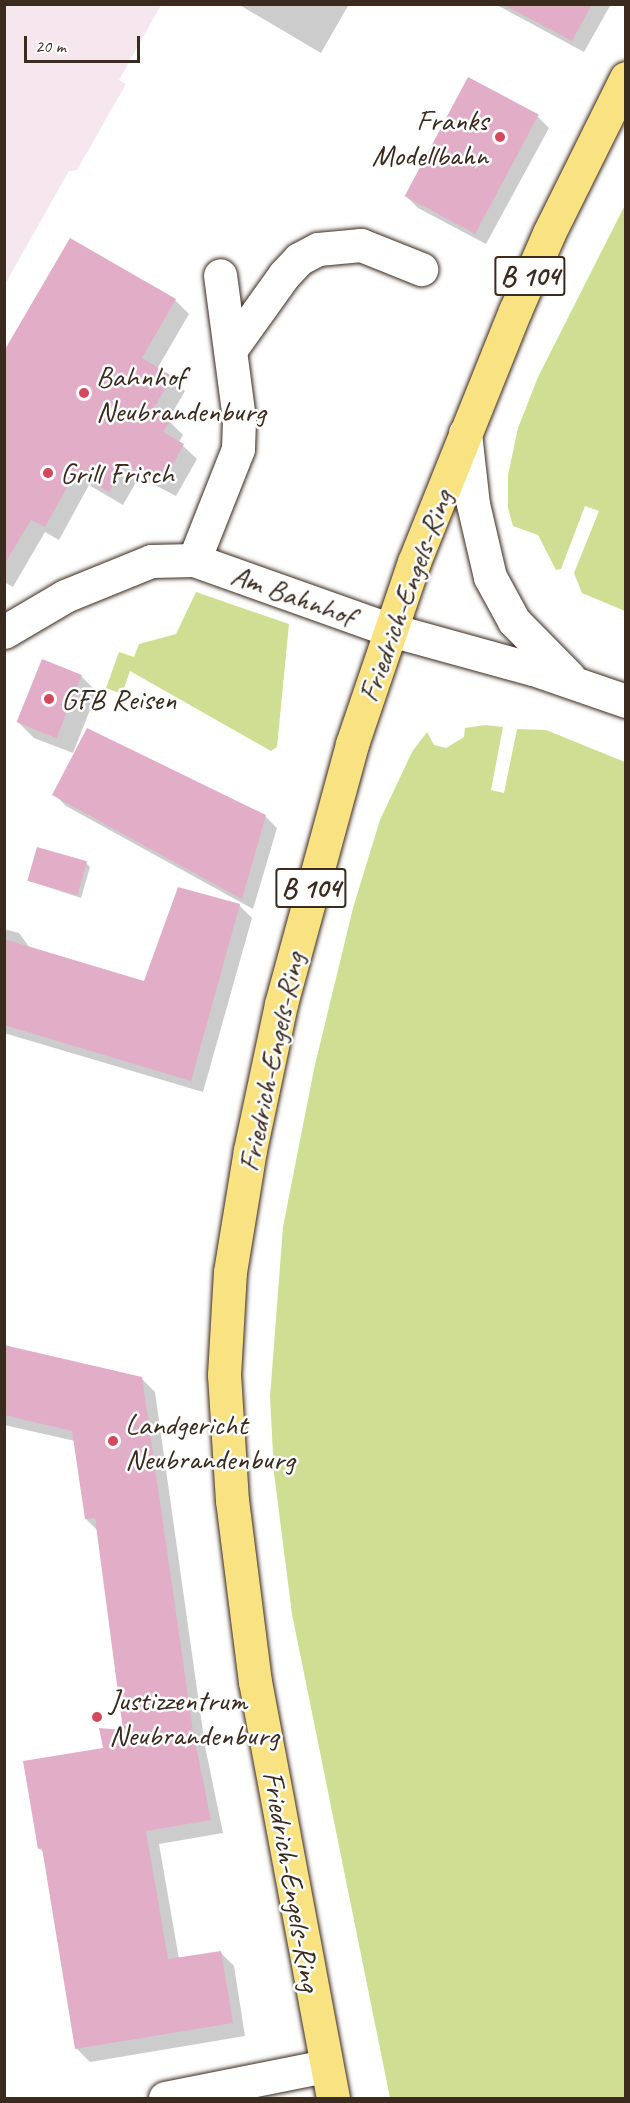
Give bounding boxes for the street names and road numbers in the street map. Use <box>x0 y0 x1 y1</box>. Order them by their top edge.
road number: B 104 <box>494 251 566 301</box>
street label: Friedrich-Engels-Ring <box>350 485 460 707</box>
street label: Am Bahnhof <box>227 556 359 634</box>
road number: B 104 <box>275 863 347 913</box>
street label: Friedrich-Engels-Ring <box>230 949 312 1175</box>
street label: Friedrich-Engels-Ring <box>255 1768 329 1994</box>

